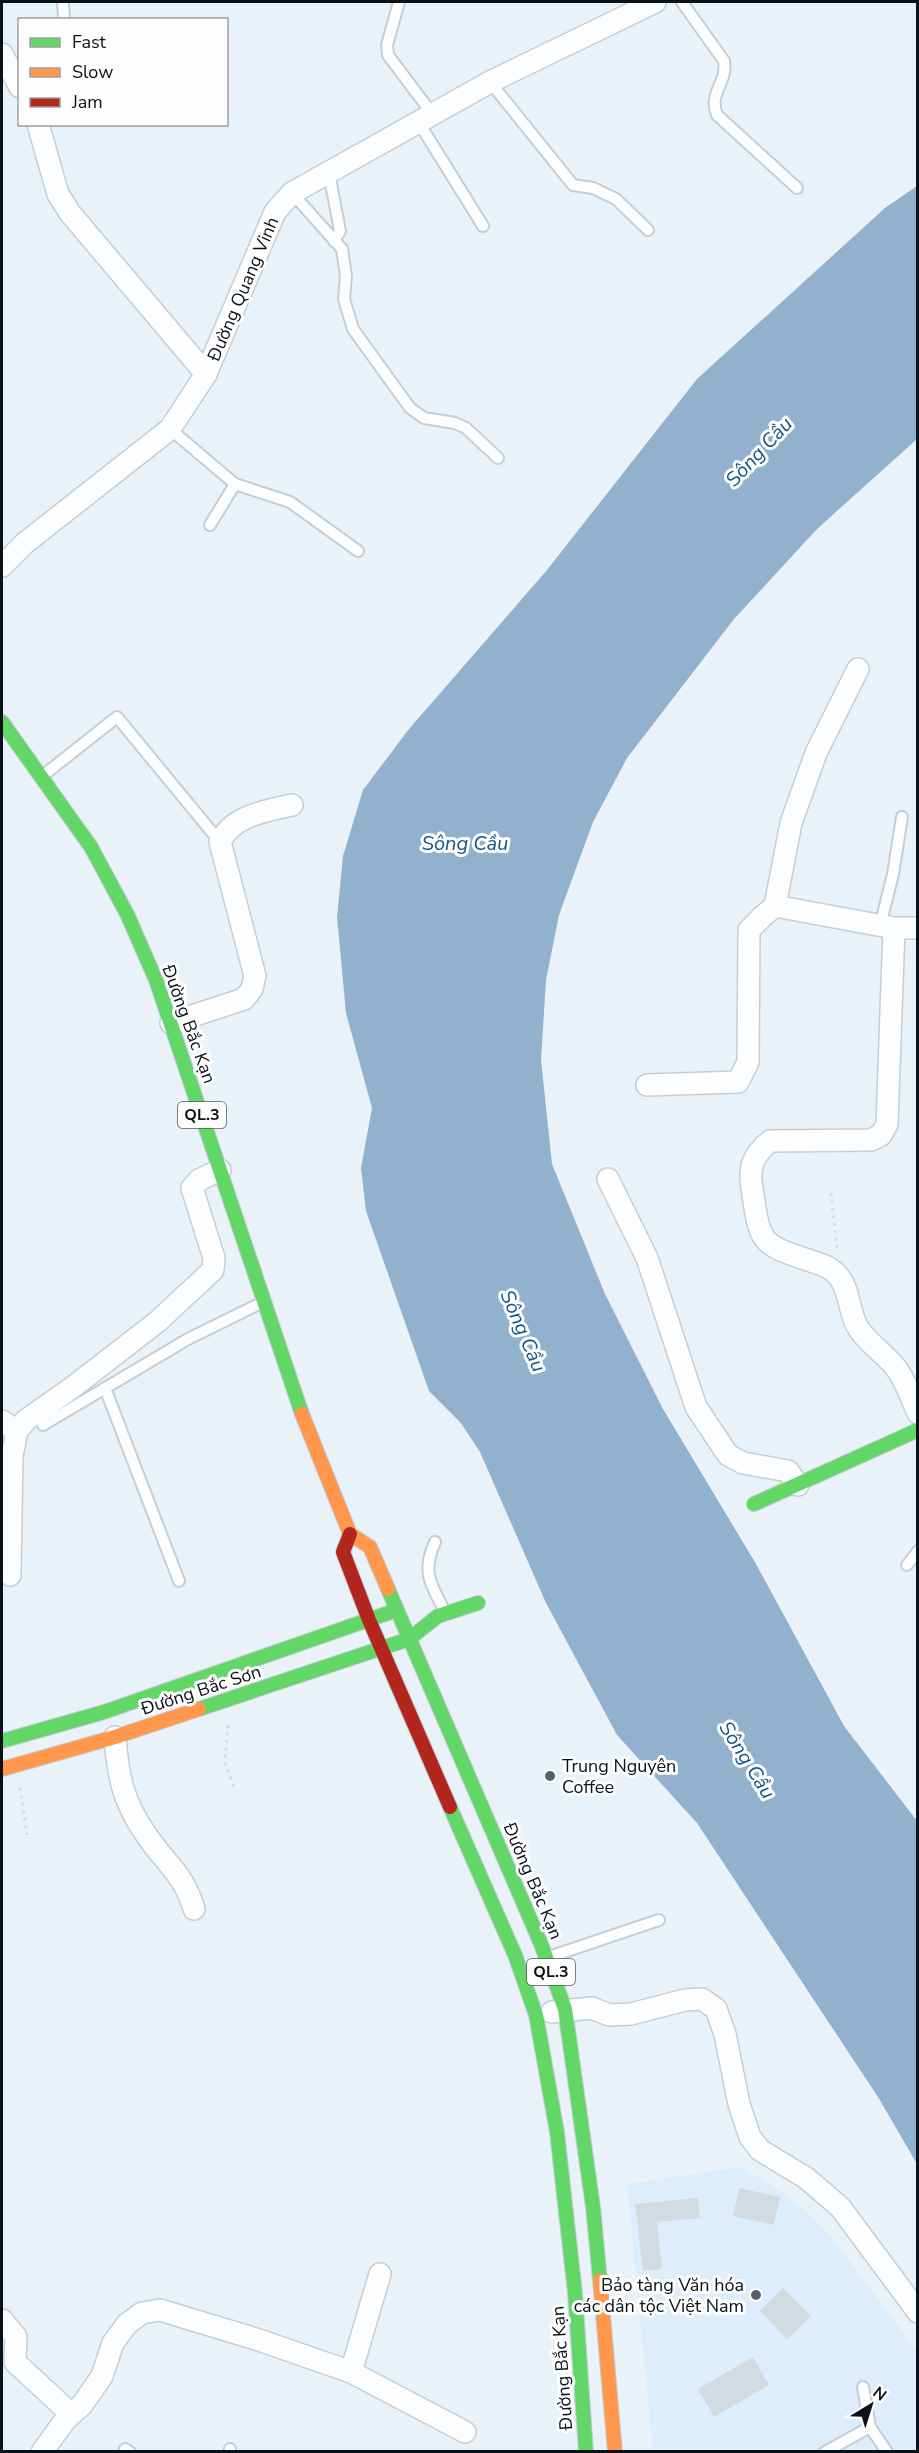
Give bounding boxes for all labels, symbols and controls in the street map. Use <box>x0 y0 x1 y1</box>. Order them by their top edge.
legend <box>18 18 228 126</box>
text: Fast <box>72 30 107 54</box>
text: Slow <box>72 60 113 84</box>
text: Jam <box>71 90 103 114</box>
street label: Đường Quang Vinh <box>201 213 284 366</box>
water label: Sông Cầu <box>720 411 798 493</box>
water label: Sông Cầu <box>422 830 508 857</box>
street label: Đường Bắc Kạn <box>156 960 222 1087</box>
road number: QL.3 <box>178 1102 226 1128</box>
water label: Sông Cầu <box>494 1286 552 1376</box>
street label: Đường Bắc Sơn <box>137 1659 264 1721</box>
water label: Sông Cầu <box>713 1716 781 1804</box>
place label: Trung Nguyên Coffee <box>562 1754 676 1799</box>
marker: Trung Nguyên Coffee <box>543 1769 557 1783</box>
street label: Đường Bắc Kạn <box>497 1818 568 1943</box>
road number: QL.3 <box>527 1959 575 1985</box>
place label: Bảo tàng Văn hóa các dân tộc Việt Nam <box>574 2273 744 2318</box>
marker: Bảo tàng Văn hóa các dân tộc Việt Nam <box>749 2288 763 2302</box>
street label: Đường Bắc Kạn <box>546 2305 578 2432</box>
north arrow <box>841 2375 901 2435</box>
text: N <box>868 2382 891 2406</box>

